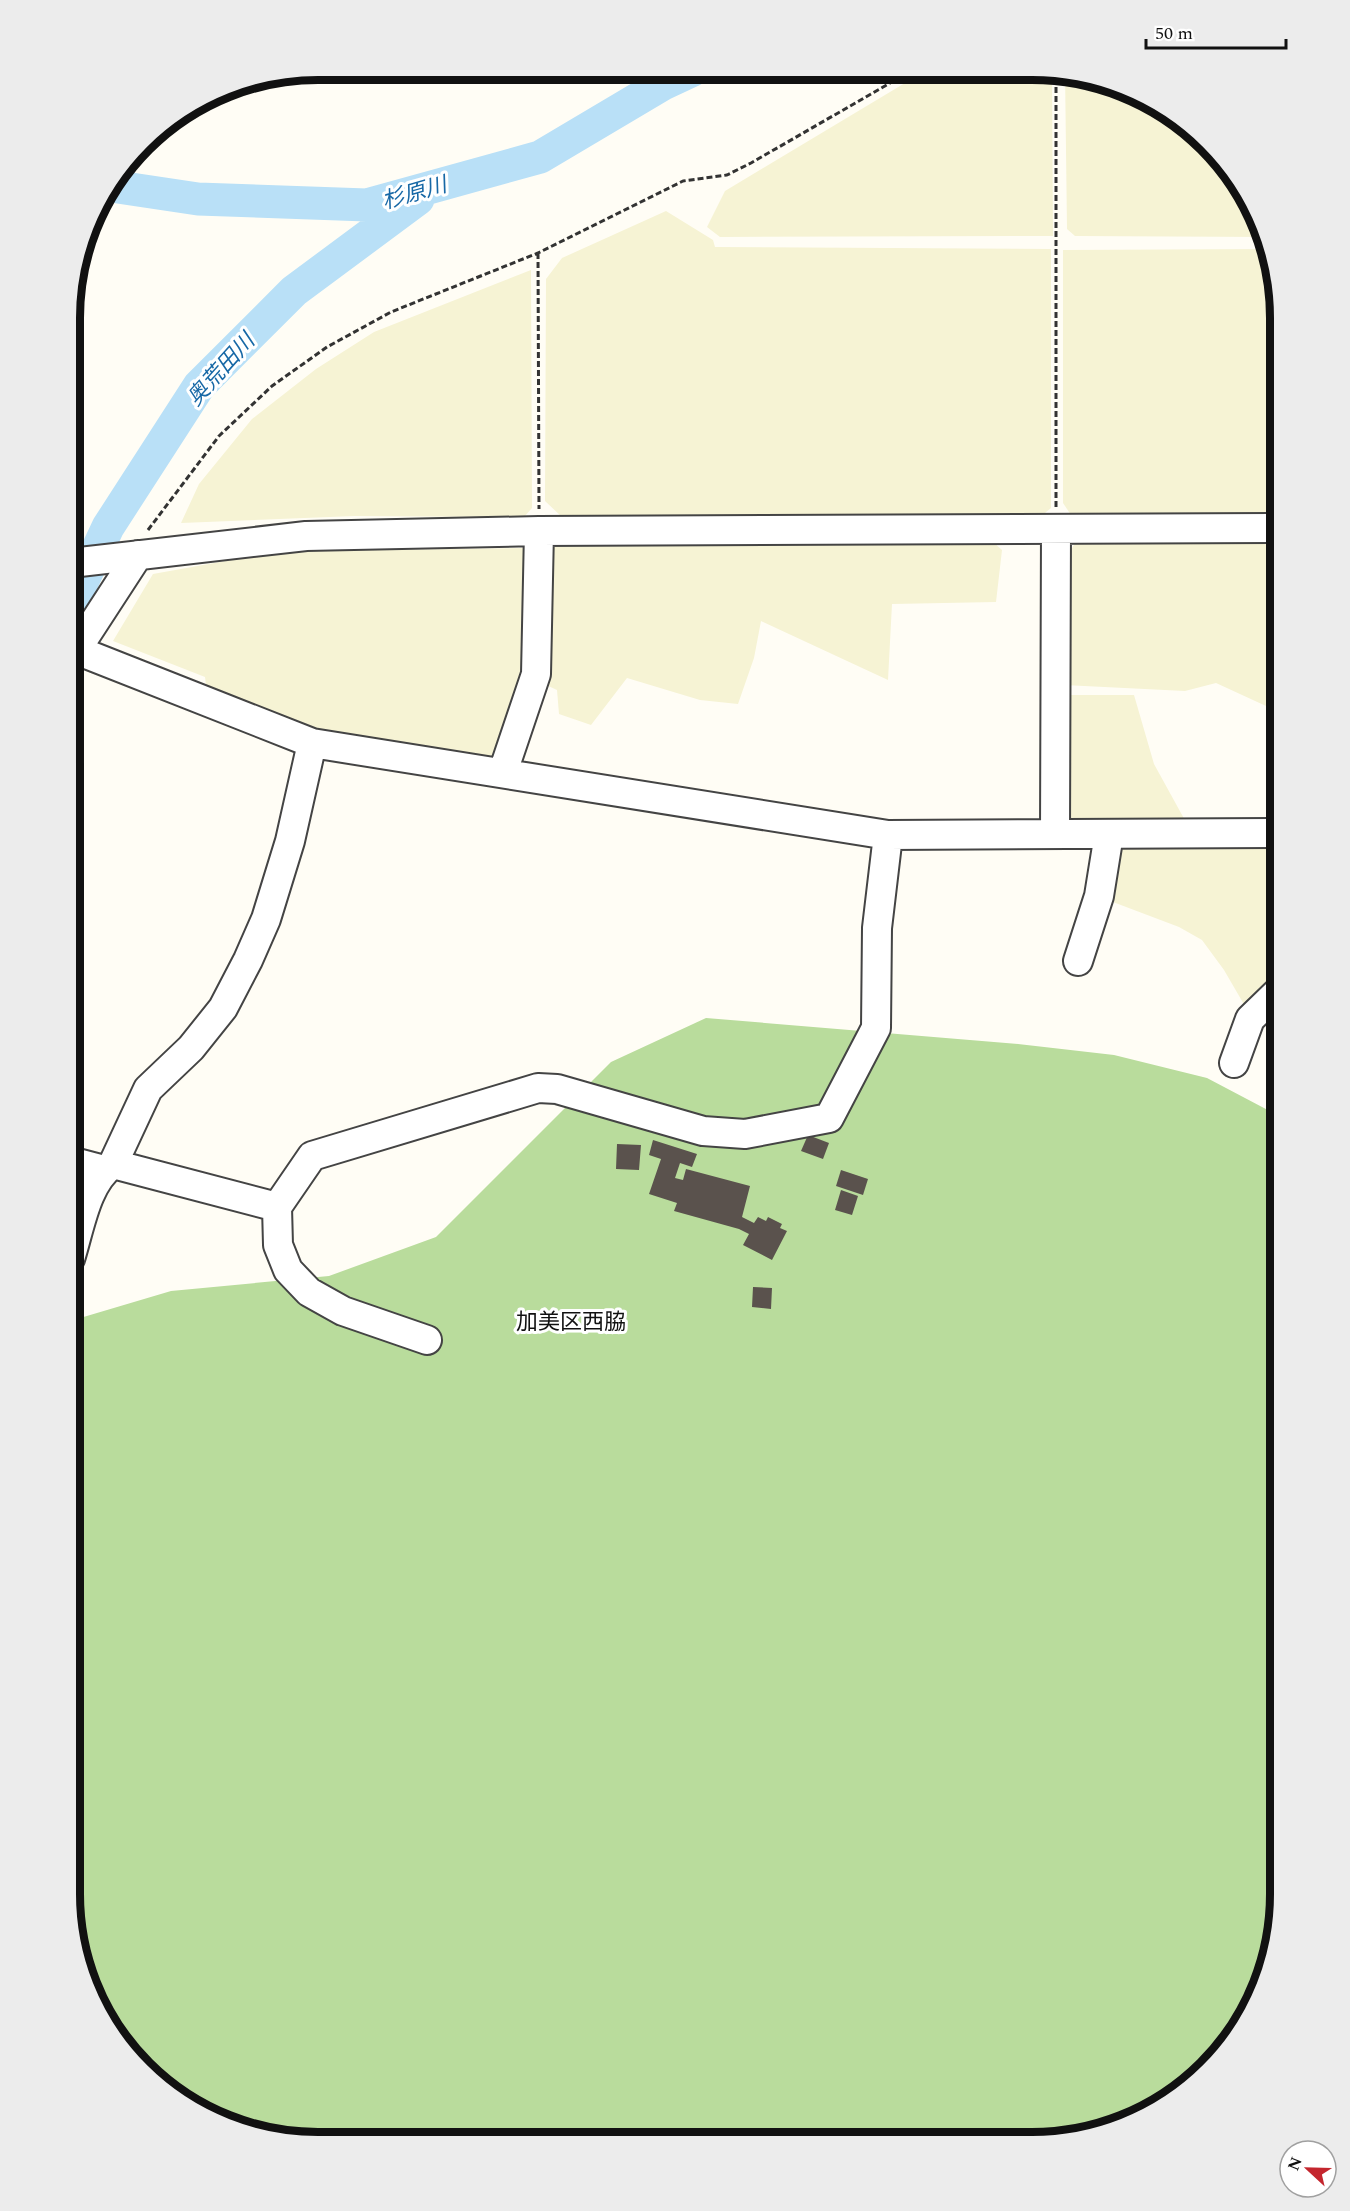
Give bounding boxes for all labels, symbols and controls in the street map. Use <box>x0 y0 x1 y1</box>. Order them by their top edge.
scale bar <box>1146 12 1286 50</box>
text: 50 m <box>1155 20 1193 47</box>
water label: 杉原川 <box>378 168 453 218</box>
water label: 奥荒田川 <box>179 325 264 414</box>
district label: 加美区西脇 <box>516 1306 626 1339</box>
north arrow <box>1278 2139 1338 2199</box>
text: N <box>1281 2153 1309 2174</box>

